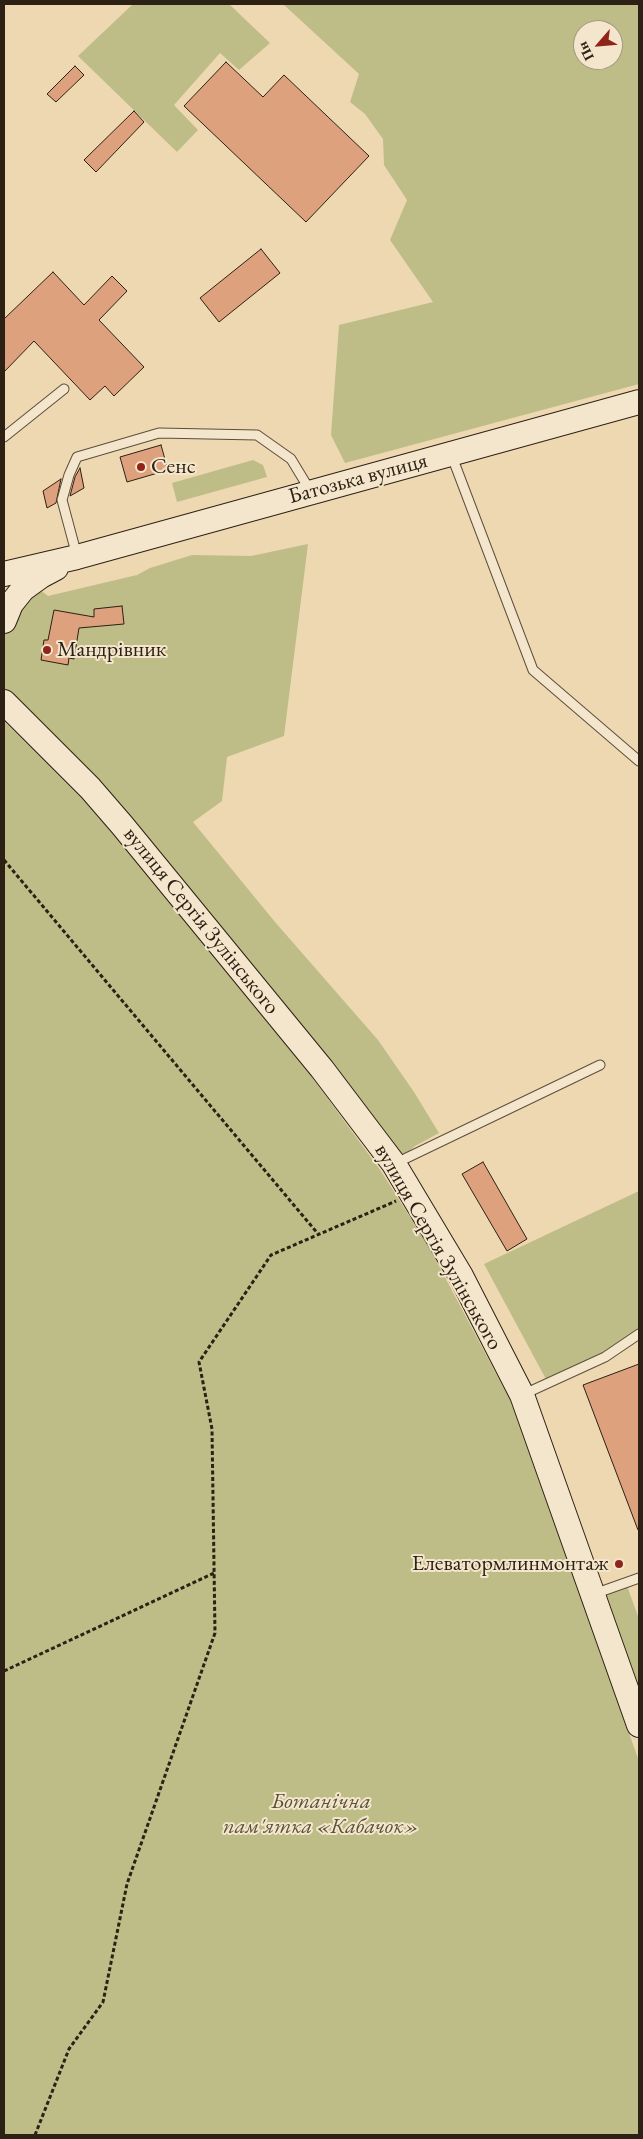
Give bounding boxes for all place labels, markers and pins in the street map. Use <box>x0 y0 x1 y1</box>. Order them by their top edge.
place label: Сенс <box>151 454 196 480</box>
marker: Сенс <box>135 461 147 473</box>
place label: Мандрівник <box>57 637 166 663</box>
marker: Мандрівник <box>41 644 53 656</box>
place label: Елеватормлинмонтаж <box>412 1551 609 1577</box>
marker: Елеватормлинмонтаж <box>613 1558 625 1570</box>

